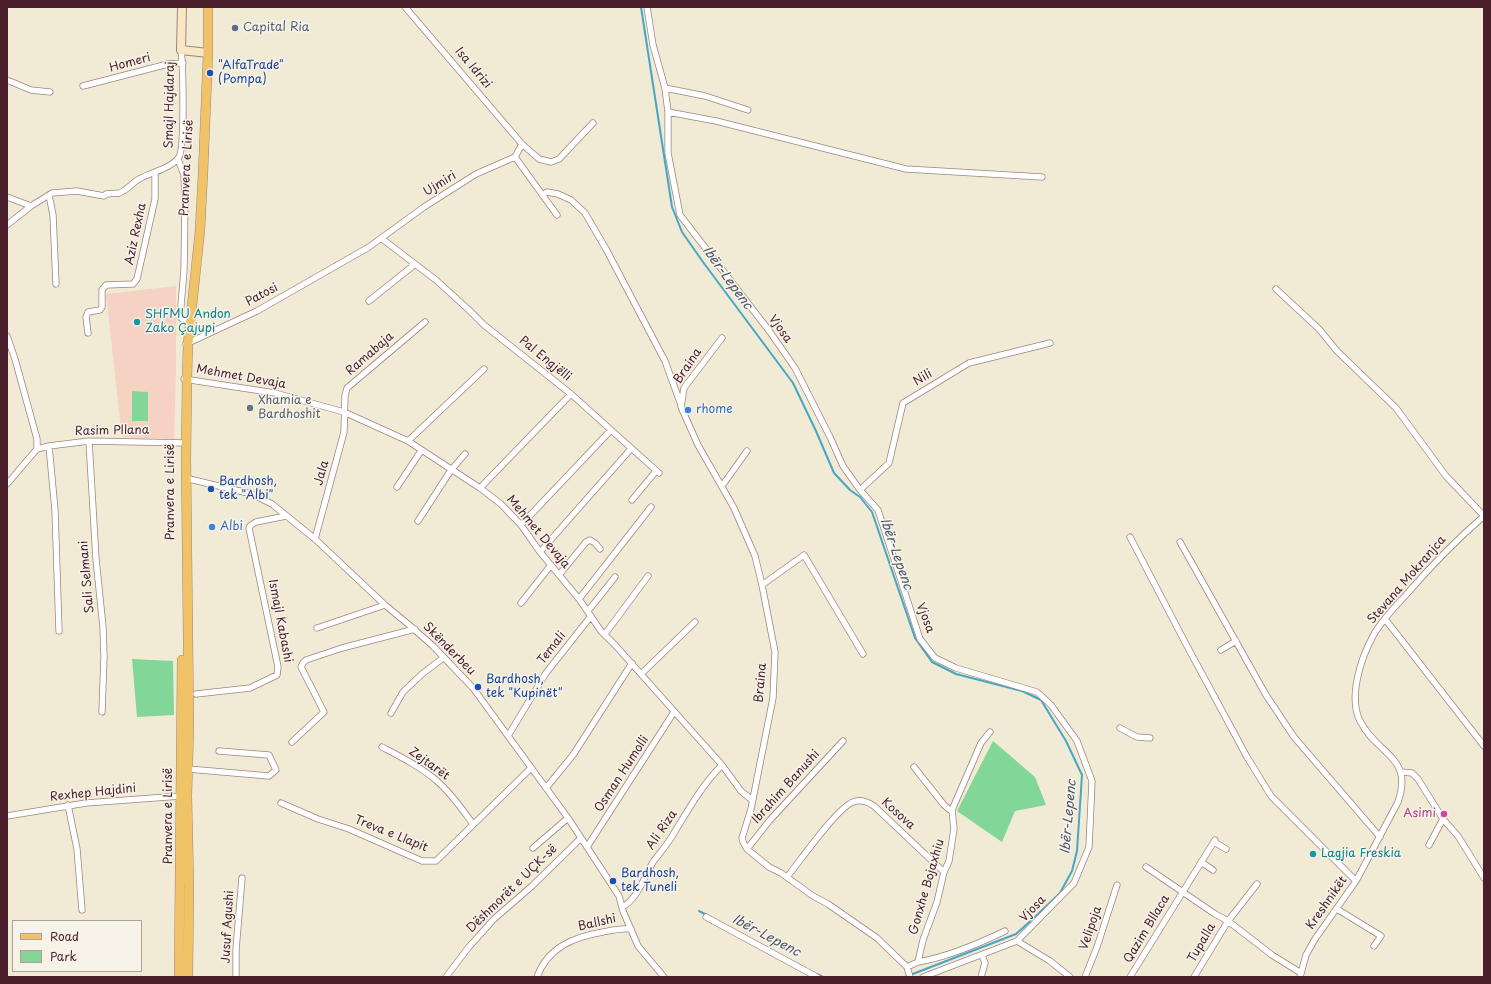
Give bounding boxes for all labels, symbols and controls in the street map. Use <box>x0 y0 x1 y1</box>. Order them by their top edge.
place label: Capital Ria <box>243 21 309 35</box>
marker: Capital Ria <box>230 23 240 33</box>
street label: Isa Idrizi <box>452 45 494 91</box>
street label: Homeri <box>108 51 152 75</box>
place label: "AlfaTrade" (Pompa) <box>218 59 284 87</box>
street label: Smajl Hajdaraj <box>162 61 178 149</box>
marker: "AlfaTrade" (Pompa) <box>205 68 215 78</box>
street label: Pranvera e Lirisë <box>177 119 197 217</box>
street label: Ujmiri <box>421 168 459 200</box>
street label: Aziz Rexha <box>122 202 150 266</box>
water label: Ibër-Lepenc <box>699 243 755 313</box>
street label: Patosi <box>243 281 281 309</box>
place label: SHFMU Andon Zako Çajupi <box>145 308 231 336</box>
street label: Vjosa <box>765 312 795 346</box>
marker: SHFMU Andon Zako Çajupi <box>132 317 142 327</box>
street label: Ramabaja <box>343 329 397 379</box>
street label: Pal Engjëlli <box>516 334 574 384</box>
street label: Braina <box>671 346 705 386</box>
street label: Mehmet Devaja <box>195 362 287 392</box>
street label: Nili <box>911 367 935 389</box>
place label: Xhamia e Bardhoshit <box>258 394 321 422</box>
marker: Xhamia e Bardhoshit <box>245 403 255 413</box>
place label: rhome <box>696 403 733 417</box>
marker: rhome <box>683 405 693 415</box>
street label: Rasim Pllana <box>75 423 149 439</box>
street label: Pranvera e Lirisë <box>164 444 178 540</box>
street label: Jala <box>312 459 332 487</box>
place label: Bardhosh, tek "Albi" <box>219 475 277 503</box>
marker: Bardhosh, tek "Albi" <box>206 484 216 494</box>
street label: Mehmet Devaja <box>503 493 573 571</box>
water label: Ibër-Lepenc <box>877 516 915 592</box>
place label: Albi <box>220 520 243 534</box>
marker: Albi <box>207 522 217 532</box>
street label: Stevana Mokranjca <box>1365 533 1449 627</box>
street label: Sali Selmani <box>77 540 97 614</box>
street label: Ismajl Kabashi <box>265 578 295 664</box>
street label: Vjosa <box>913 601 937 635</box>
street label: Skënderbeu <box>420 620 478 678</box>
street label: Temali <box>535 629 569 667</box>
street label: Braina <box>752 663 770 703</box>
place label: Bardhosh, tek "Kupinët" <box>486 673 563 701</box>
marker: Bardhosh, tek "Kupinët" <box>473 682 483 692</box>
street label: Osman Humolli <box>592 733 652 815</box>
street label: Zejtarët <box>406 744 452 784</box>
street label: Ibrahim Banushi <box>749 747 823 827</box>
street label: Pranvera e Lirisë <box>162 768 176 864</box>
water label: Ibër-Lepenc <box>1058 779 1080 855</box>
street label: Rexhep Hajdini <box>49 781 137 805</box>
street label: Kosova <box>878 795 918 833</box>
place label: Asimi <box>1403 807 1436 821</box>
street label: Ali Riza <box>644 808 680 852</box>
marker: Asimi <box>1439 809 1449 819</box>
street label: Treva e Llapit <box>352 813 430 855</box>
street label: Gonxhe Bojaxhiu <box>906 837 948 937</box>
street label: Dëshmorët e UÇK-së <box>464 842 560 936</box>
place label: Lagjia Freskia <box>1321 847 1401 861</box>
marker: Lagjia Freskia <box>1308 849 1318 859</box>
place label: Bardhosh, tek Tuneli <box>621 867 679 895</box>
street label: Kreshnikët <box>1304 874 1350 932</box>
marker: Bardhosh, tek Tuneli <box>608 876 618 886</box>
street label: Jusuf Agushi <box>219 890 237 964</box>
street label: Qazim Bllaca <box>1121 892 1173 966</box>
street label: Vjosa <box>1017 893 1049 925</box>
street label: Velipoja <box>1077 904 1105 952</box>
street label: Ballshi <box>577 912 617 934</box>
water label: Ibër-Lepenc <box>730 912 802 960</box>
legend <box>12 920 142 972</box>
street label: Tupalla <box>1185 921 1219 965</box>
text: Road <box>50 927 79 945</box>
text: Park <box>50 947 77 965</box>

